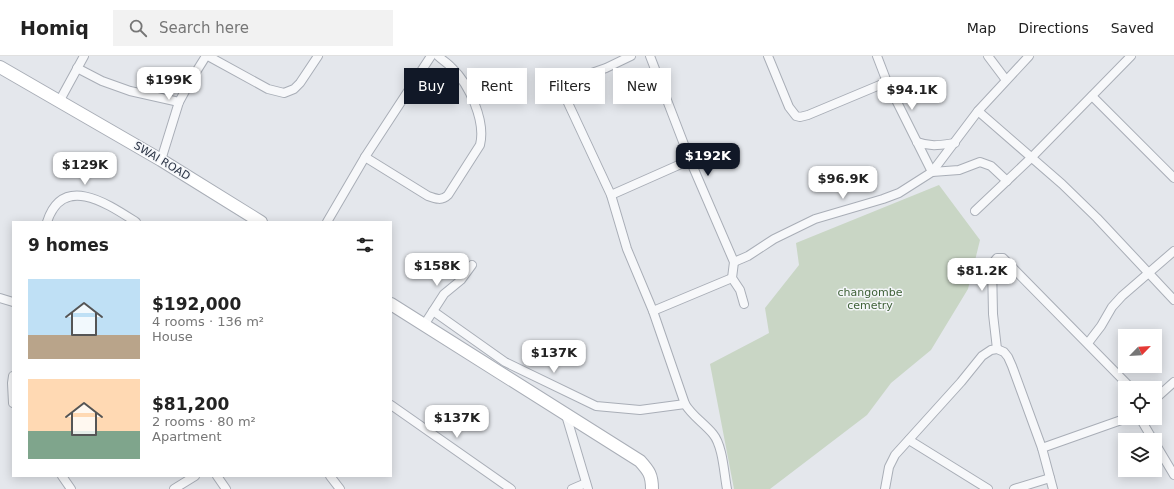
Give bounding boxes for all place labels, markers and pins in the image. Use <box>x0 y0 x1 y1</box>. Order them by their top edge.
pin: $199K <box>141 67 197 101</box>
pin: $94.1K <box>879 77 945 111</box>
pin: $192K <box>680 143 736 177</box>
pin: $129K <box>57 152 113 186</box>
pin: $96.9K <box>810 166 876 200</box>
pin: $158K <box>409 253 465 287</box>
pin: $81.2K <box>949 258 1015 292</box>
pin: $137K <box>526 340 582 374</box>
pin: $137K <box>429 405 485 439</box>

